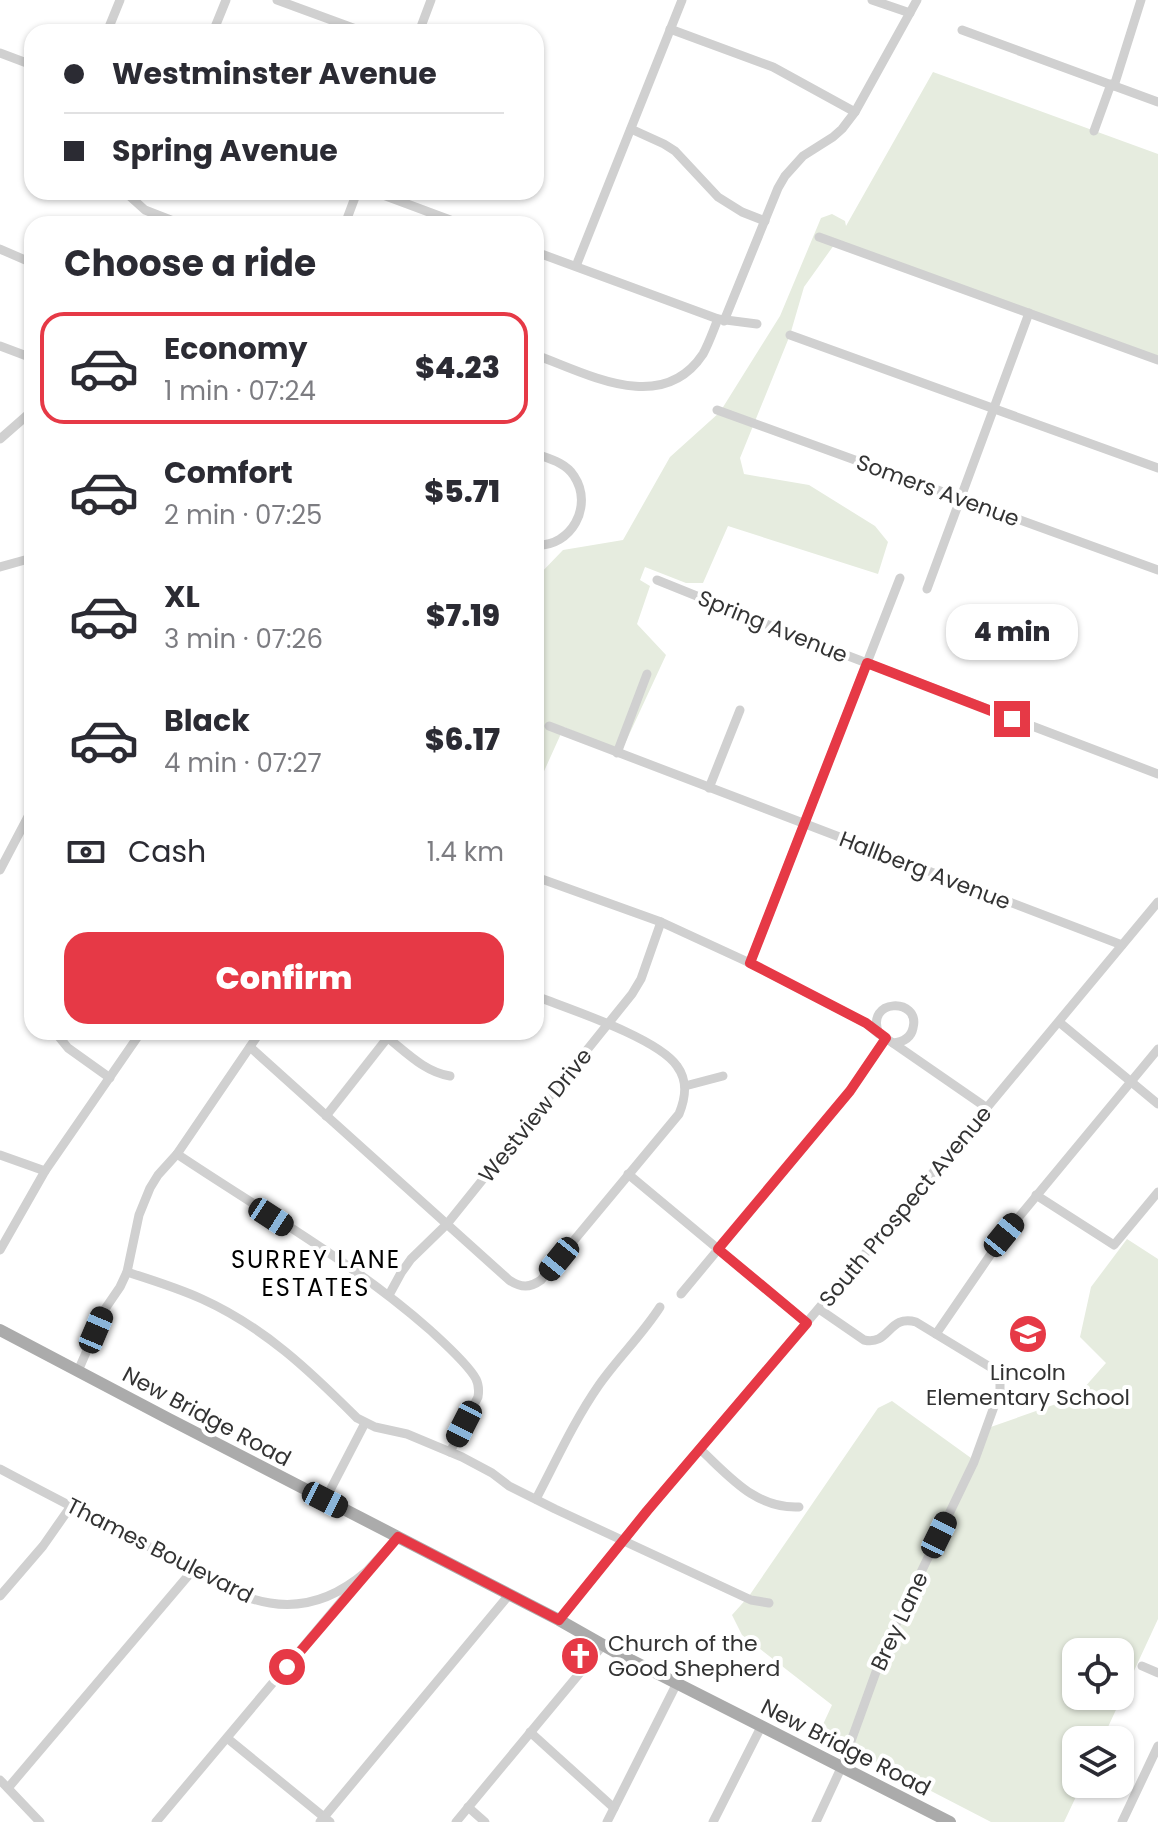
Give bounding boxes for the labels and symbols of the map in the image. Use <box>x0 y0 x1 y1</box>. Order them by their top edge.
street label: Somers Avenue <box>852 447 1024 534</box>
street label: Spring Avenue <box>693 582 852 671</box>
callout: 4 min <box>946 603 1078 659</box>
route end <box>994 701 1030 737</box>
street label: Hallberg Avenue <box>835 824 1015 917</box>
street label: Westview Drive <box>471 1041 599 1189</box>
street label: South Prospect Avenue <box>812 1099 999 1314</box>
car <box>244 1194 298 1240</box>
car <box>980 1209 1028 1261</box>
car <box>535 1233 583 1285</box>
district label: SURREY LANE ESTATES <box>231 1243 401 1304</box>
car <box>76 1303 116 1357</box>
school or university icon: Lincoln Elementary School <box>1007 1313 1049 1355</box>
place label: Lincoln Elementary School <box>926 1357 1130 1413</box>
street label: New Bridge Road <box>117 1359 296 1474</box>
car <box>442 1397 486 1451</box>
car <box>298 1478 352 1522</box>
street label: Thames Boulevard <box>61 1490 258 1611</box>
car <box>918 1508 960 1562</box>
street label: Brey Lane <box>863 1567 936 1676</box>
place label: Church of the Good Shepherd <box>608 1628 780 1684</box>
church icon: Church of the Good Shepherd <box>559 1635 601 1677</box>
route start <box>269 1649 305 1685</box>
street label: New Bridge Road <box>756 1691 936 1804</box>

